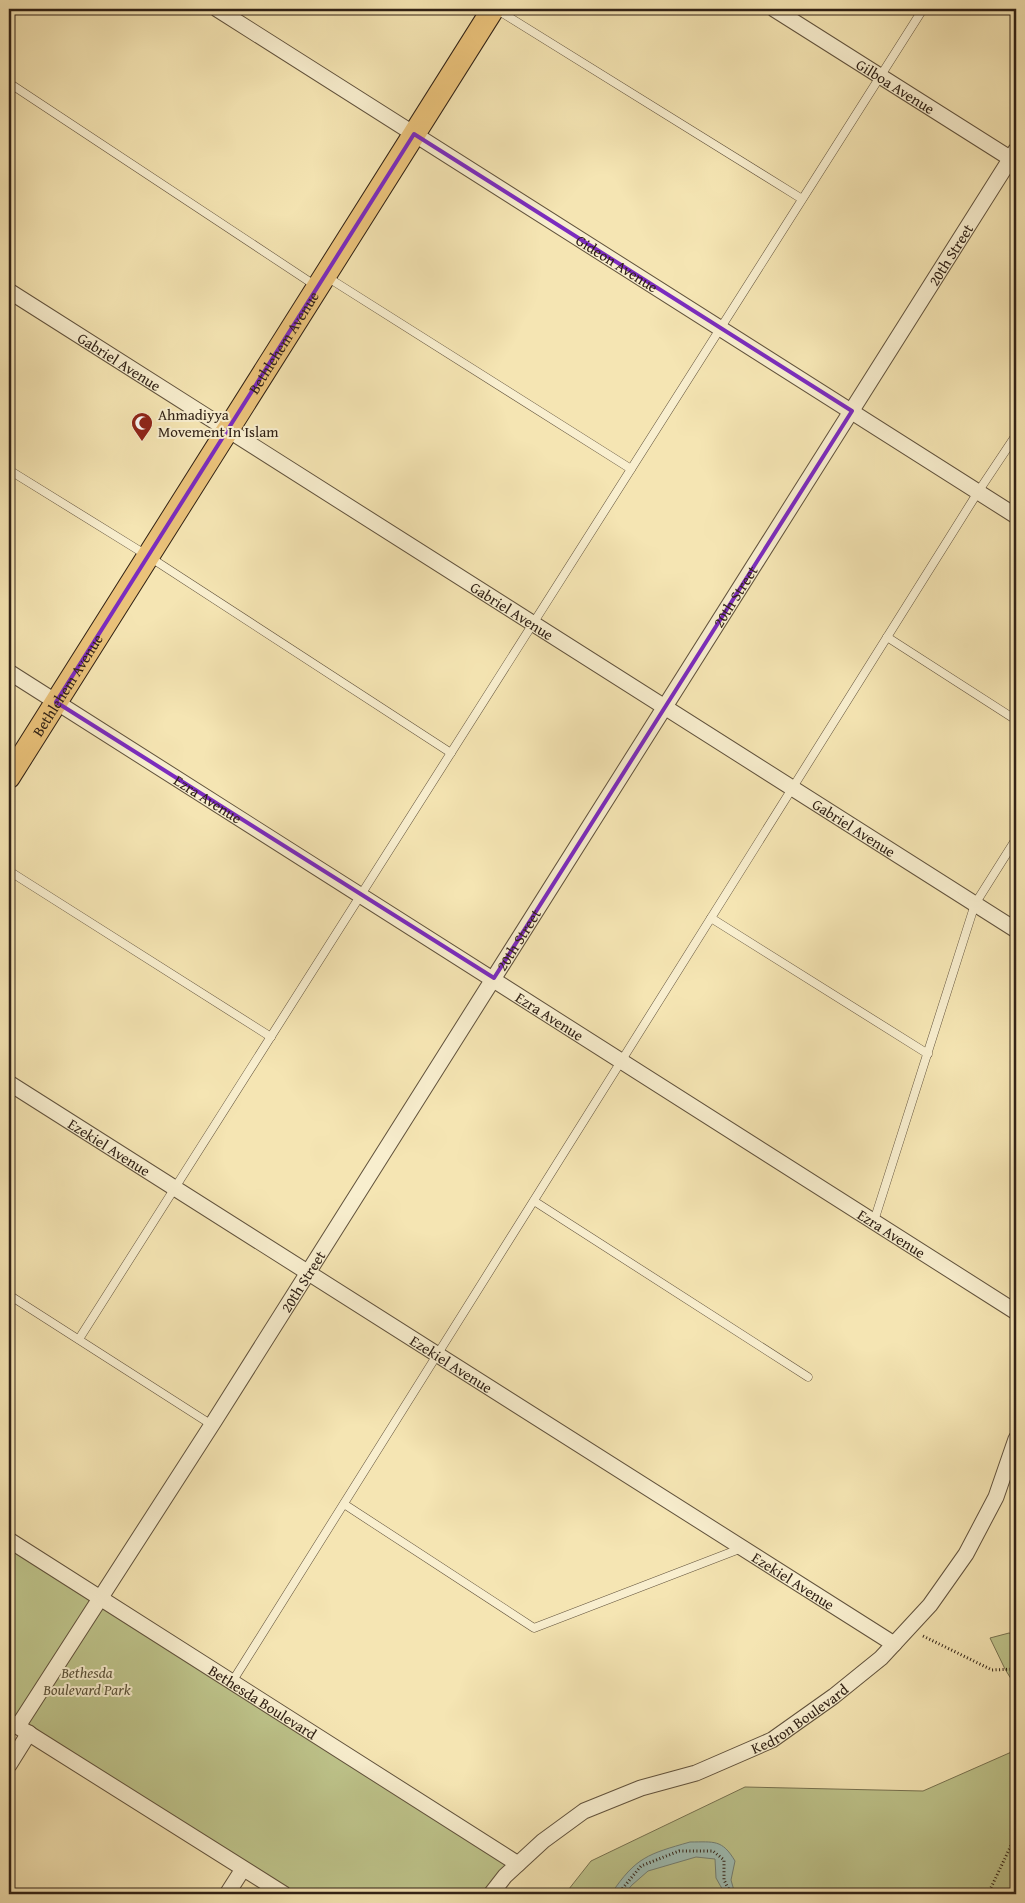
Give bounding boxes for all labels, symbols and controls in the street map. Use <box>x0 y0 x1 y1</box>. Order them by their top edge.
street label: Gilboa Avenue <box>852 53 939 119</box>
street label: 20th Street <box>923 219 978 289</box>
street label: Gideon Avenue <box>572 229 662 297</box>
street label: Bethlehem Avenue <box>243 287 323 398</box>
street label: Gabriel Avenue <box>74 327 165 395</box>
place label: Ahmadiyya Movement In Islam <box>158 404 279 442</box>
mosque icon: Ahmadiyya Movement In Islam <box>130 411 154 442</box>
street label: 20th Street <box>707 561 762 631</box>
street label: Gabriel Avenue <box>467 576 558 645</box>
street label: Bethlehem Avenue <box>27 629 107 740</box>
street label: Ezra Avenue <box>170 769 246 828</box>
street label: Gabriel Avenue <box>809 793 900 862</box>
street label: 20th Street <box>491 904 546 975</box>
street label: Ezra Avenue <box>512 986 588 1045</box>
street label: Ezekiel Avenue <box>64 1113 155 1181</box>
street label: Ezra Avenue <box>854 1204 930 1263</box>
street label: 20th Street <box>275 1246 330 1316</box>
street label: Ezekiel Avenue <box>406 1330 497 1398</box>
street label: Ezekiel Avenue <box>748 1546 839 1614</box>
street label: Bethesda Boulevard <box>205 1659 321 1744</box>
park label: Bethesda Boulevard Park <box>42 1662 131 1700</box>
street label: Kedron Boulevard <box>747 1678 852 1758</box>

